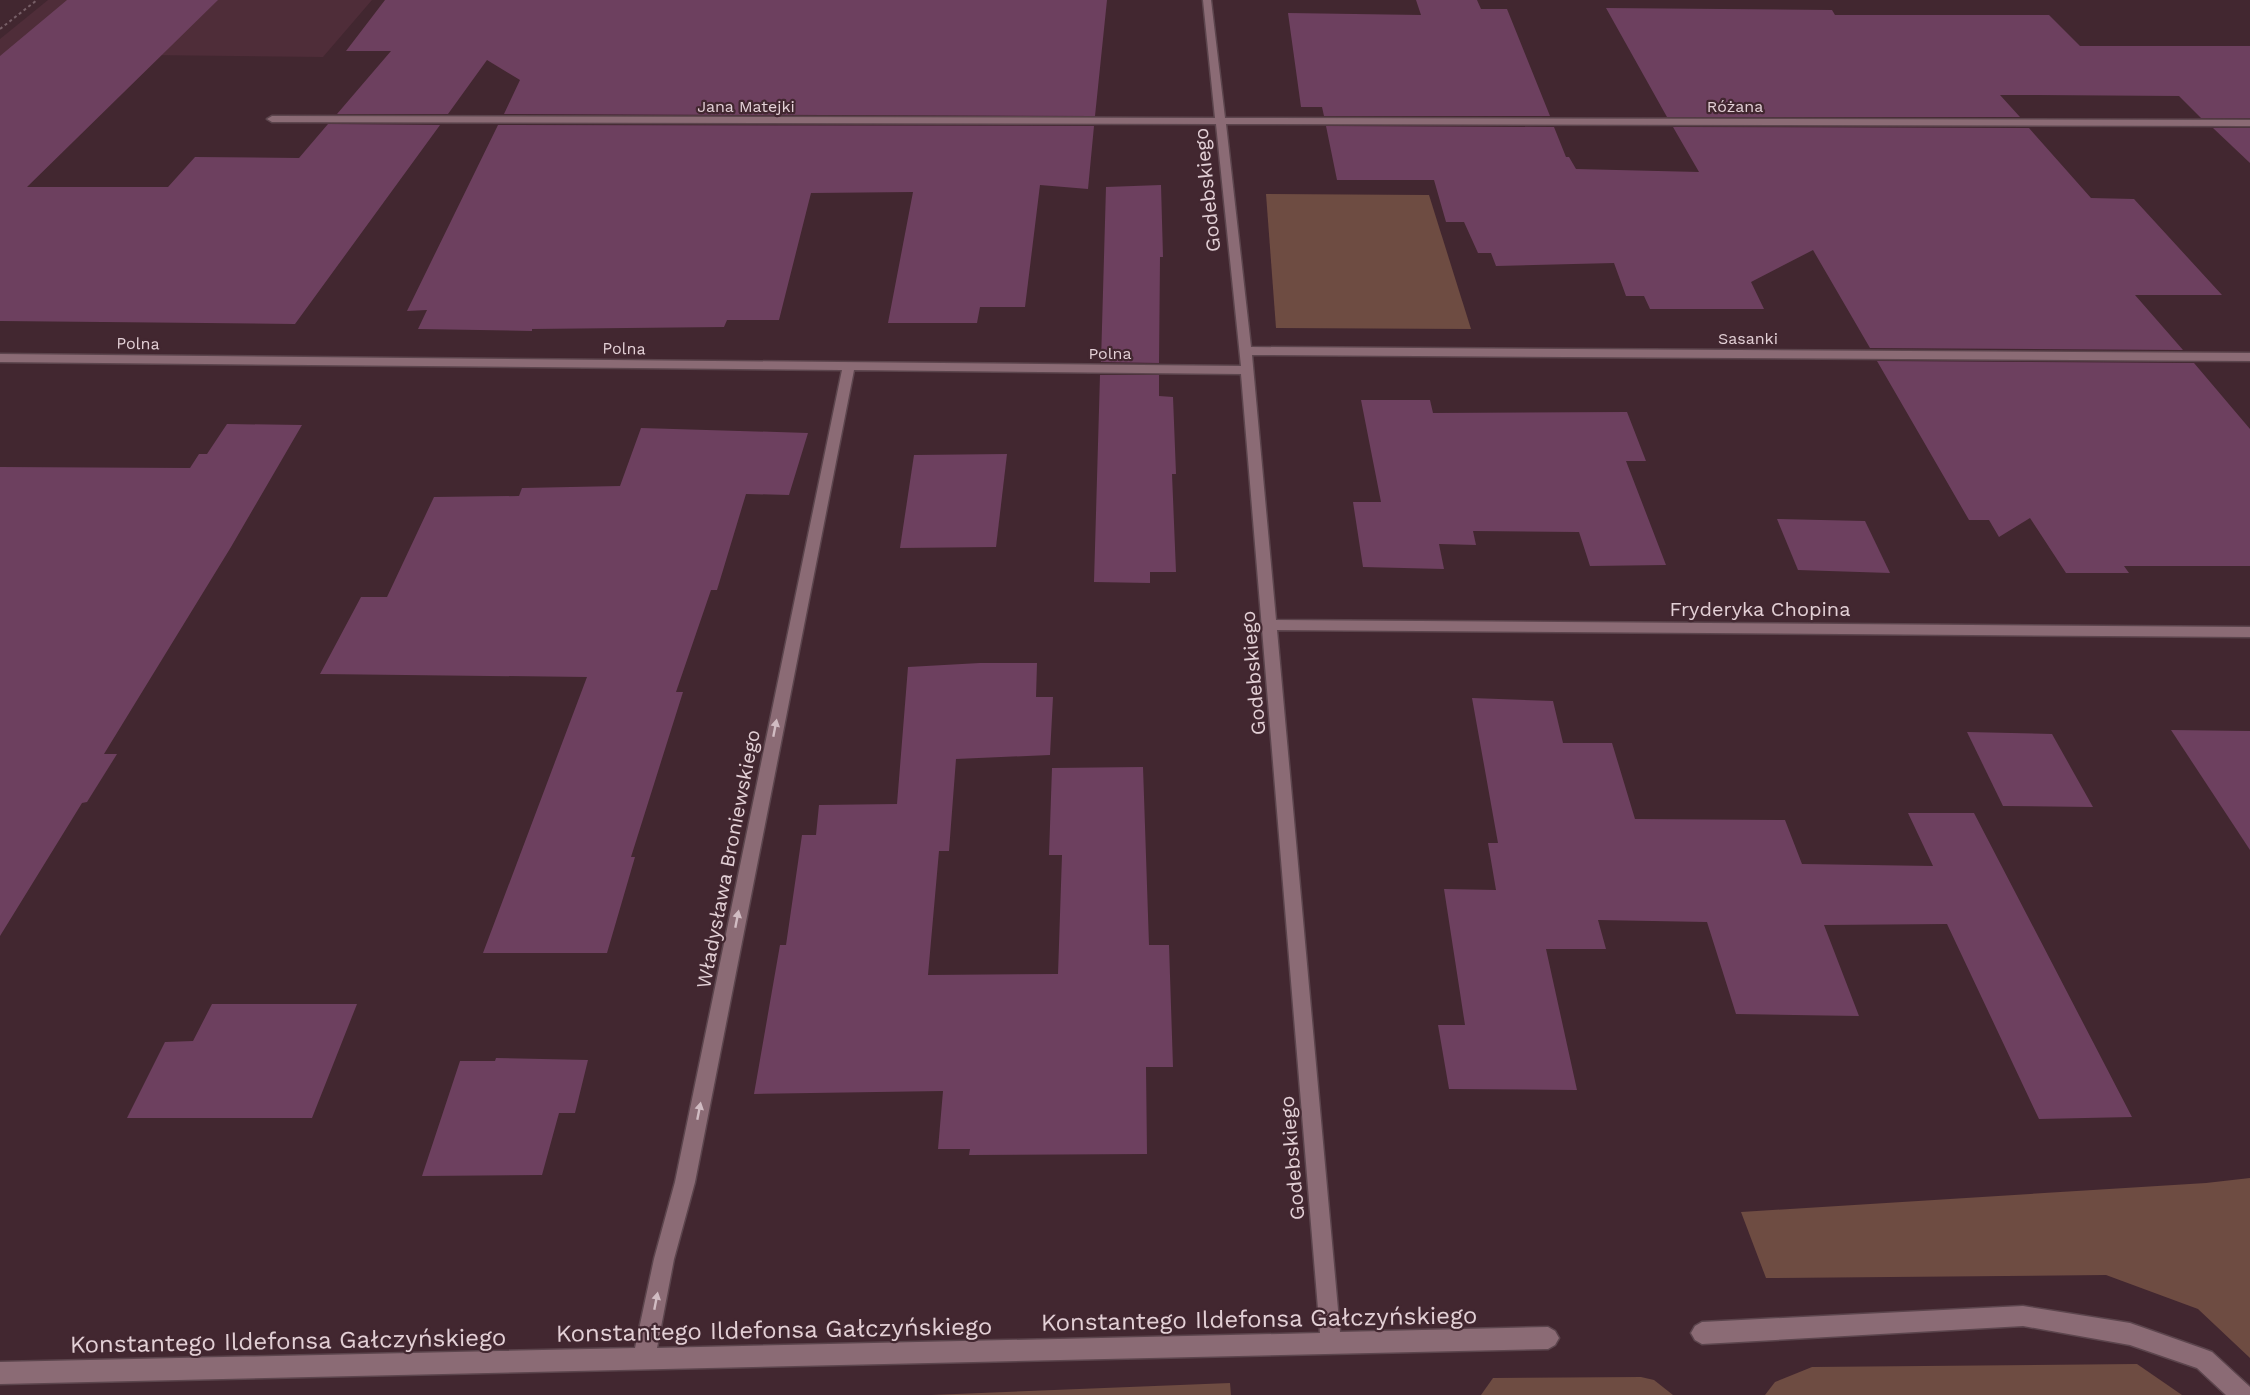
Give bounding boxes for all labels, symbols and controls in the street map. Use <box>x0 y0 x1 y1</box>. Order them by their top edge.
street label: Jana Matejki <box>697 97 795 116</box>
street label: Różana <box>1707 97 1763 116</box>
street label: Godebskiego <box>1189 127 1225 253</box>
street label: Sasanki <box>1718 329 1778 348</box>
street label: Polna <box>116 334 160 353</box>
street label: Polna <box>602 339 646 358</box>
street label: Polna <box>1088 344 1132 363</box>
street label: Fryderyka Chopina <box>1670 597 1850 621</box>
street label: Godebskiego <box>1236 610 1270 736</box>
one-way arrow <box>771 719 780 738</box>
street label: Władysława Broniewskiego <box>691 727 765 991</box>
one-way arrow <box>733 910 742 929</box>
street label: Godebskiego <box>1275 1095 1309 1221</box>
one-way arrow <box>695 1101 704 1120</box>
one-way arrow <box>652 1291 661 1310</box>
street label: Konstantego Ildefonsa Gałczyńskiego <box>1041 1301 1477 1337</box>
street label: Konstantego Ildefonsa Gałczyńskiego <box>556 1312 992 1348</box>
street label: Konstantego Ildefonsa Gałczyńskiego <box>70 1323 506 1359</box>

